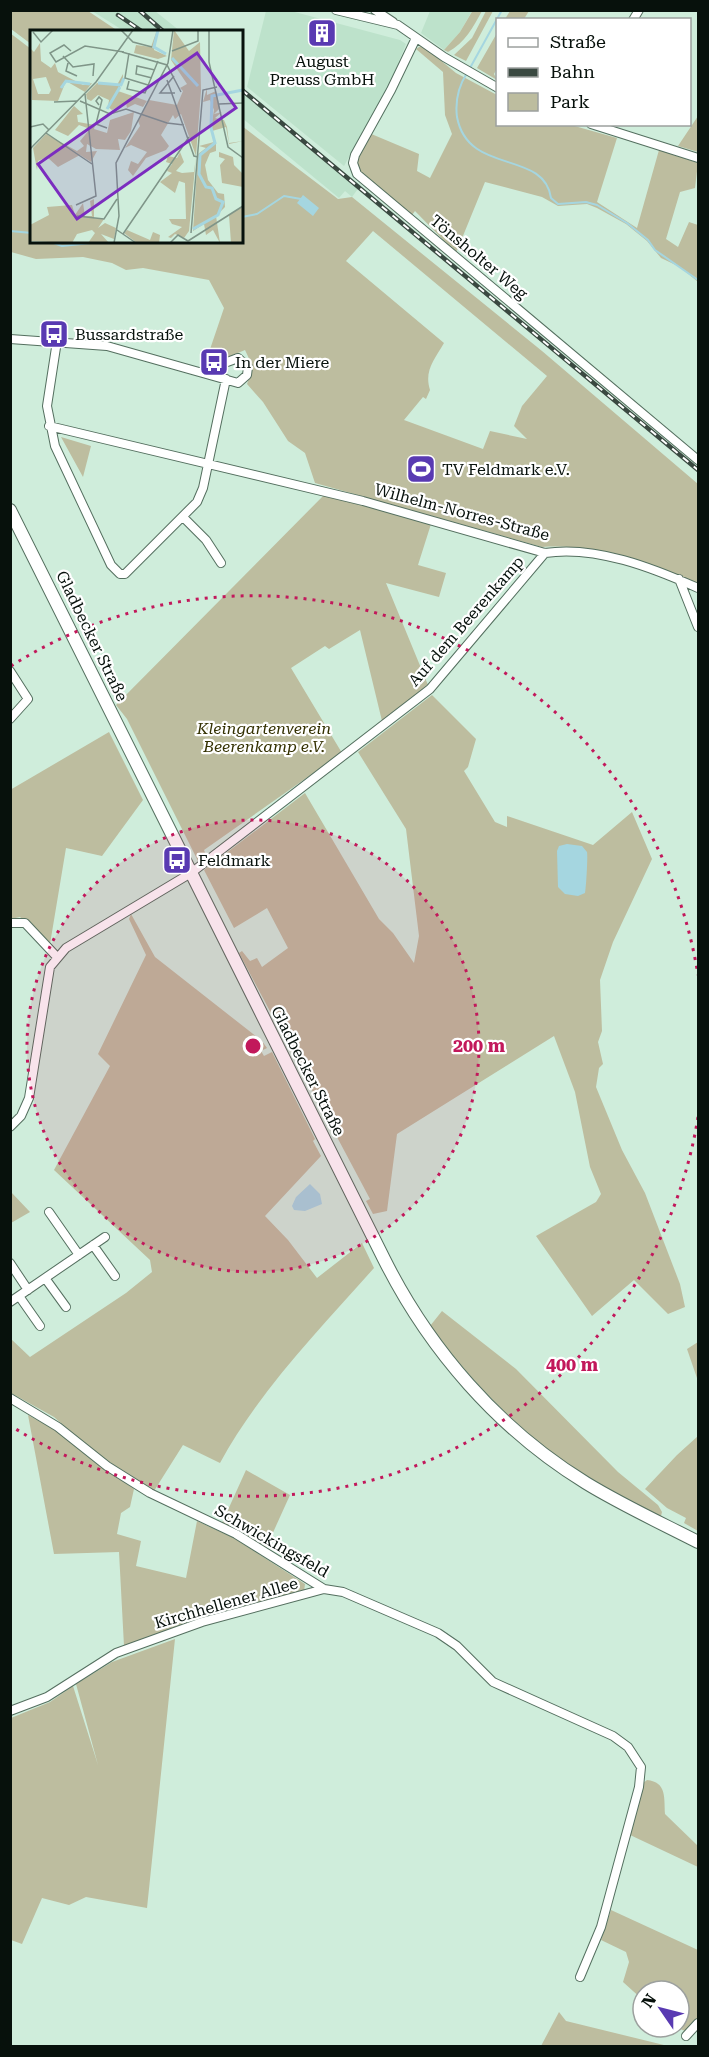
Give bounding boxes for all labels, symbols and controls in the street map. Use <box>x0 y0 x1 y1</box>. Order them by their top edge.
building icon: August Preuss GmbH <box>306 17 338 49</box>
legend <box>496 18 691 126</box>
inset map <box>30 30 243 243</box>
text: Straße <box>550 31 606 52</box>
place label: August Preuss GmbH <box>269 52 375 89</box>
text: Bahn <box>550 61 595 82</box>
text: Park <box>550 91 590 112</box>
street label: Tönsholter Weg <box>427 211 532 304</box>
bus stop icon: Bussardstraße <box>38 318 70 350</box>
place label: Bussardstraße <box>75 325 184 344</box>
bus stop icon: In der Miere <box>198 346 230 378</box>
place label: In der Miere <box>235 353 330 372</box>
sports icon: TV Feldmark e.V. <box>405 453 437 485</box>
place label: TV Feldmark e.V. <box>442 460 570 479</box>
street label: Wilhelm-Norres-Straße <box>372 479 552 545</box>
street label: Auf dem Beerenkamp <box>404 552 528 690</box>
street label: Gladbecker Straße <box>52 568 132 705</box>
park label: Kleingartenverein Beerenkamp e.V. <box>196 719 331 756</box>
bus stop icon: Feldmark <box>161 844 193 876</box>
place label: Feldmark <box>198 851 271 870</box>
street label: Gladbecker Straße <box>267 1003 349 1139</box>
text: 200 m <box>453 1035 506 1056</box>
centre of rings <box>243 1036 263 1056</box>
text: 400 m <box>546 1354 599 1375</box>
street label: Schwickingsfeld <box>212 1501 332 1581</box>
street label: Kirchhellener Allee <box>152 1573 300 1633</box>
north arrow <box>631 1979 691 2039</box>
text: N <box>638 1990 660 2011</box>

